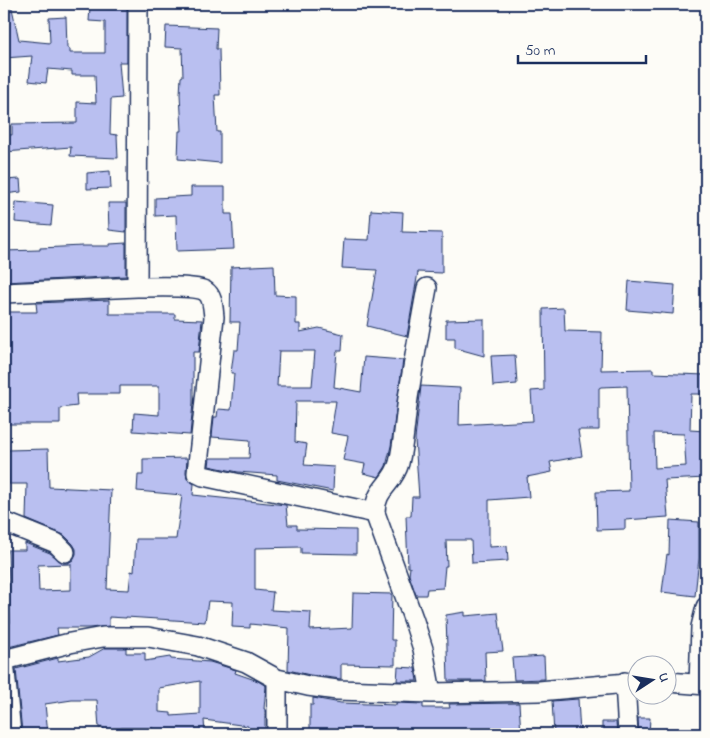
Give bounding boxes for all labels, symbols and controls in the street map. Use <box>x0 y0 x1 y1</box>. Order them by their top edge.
scale bar <box>518 32 645 64</box>
text: 50 m <box>525 40 556 62</box>
north arrow <box>628 656 678 706</box>
text: U <box>652 671 674 684</box>

